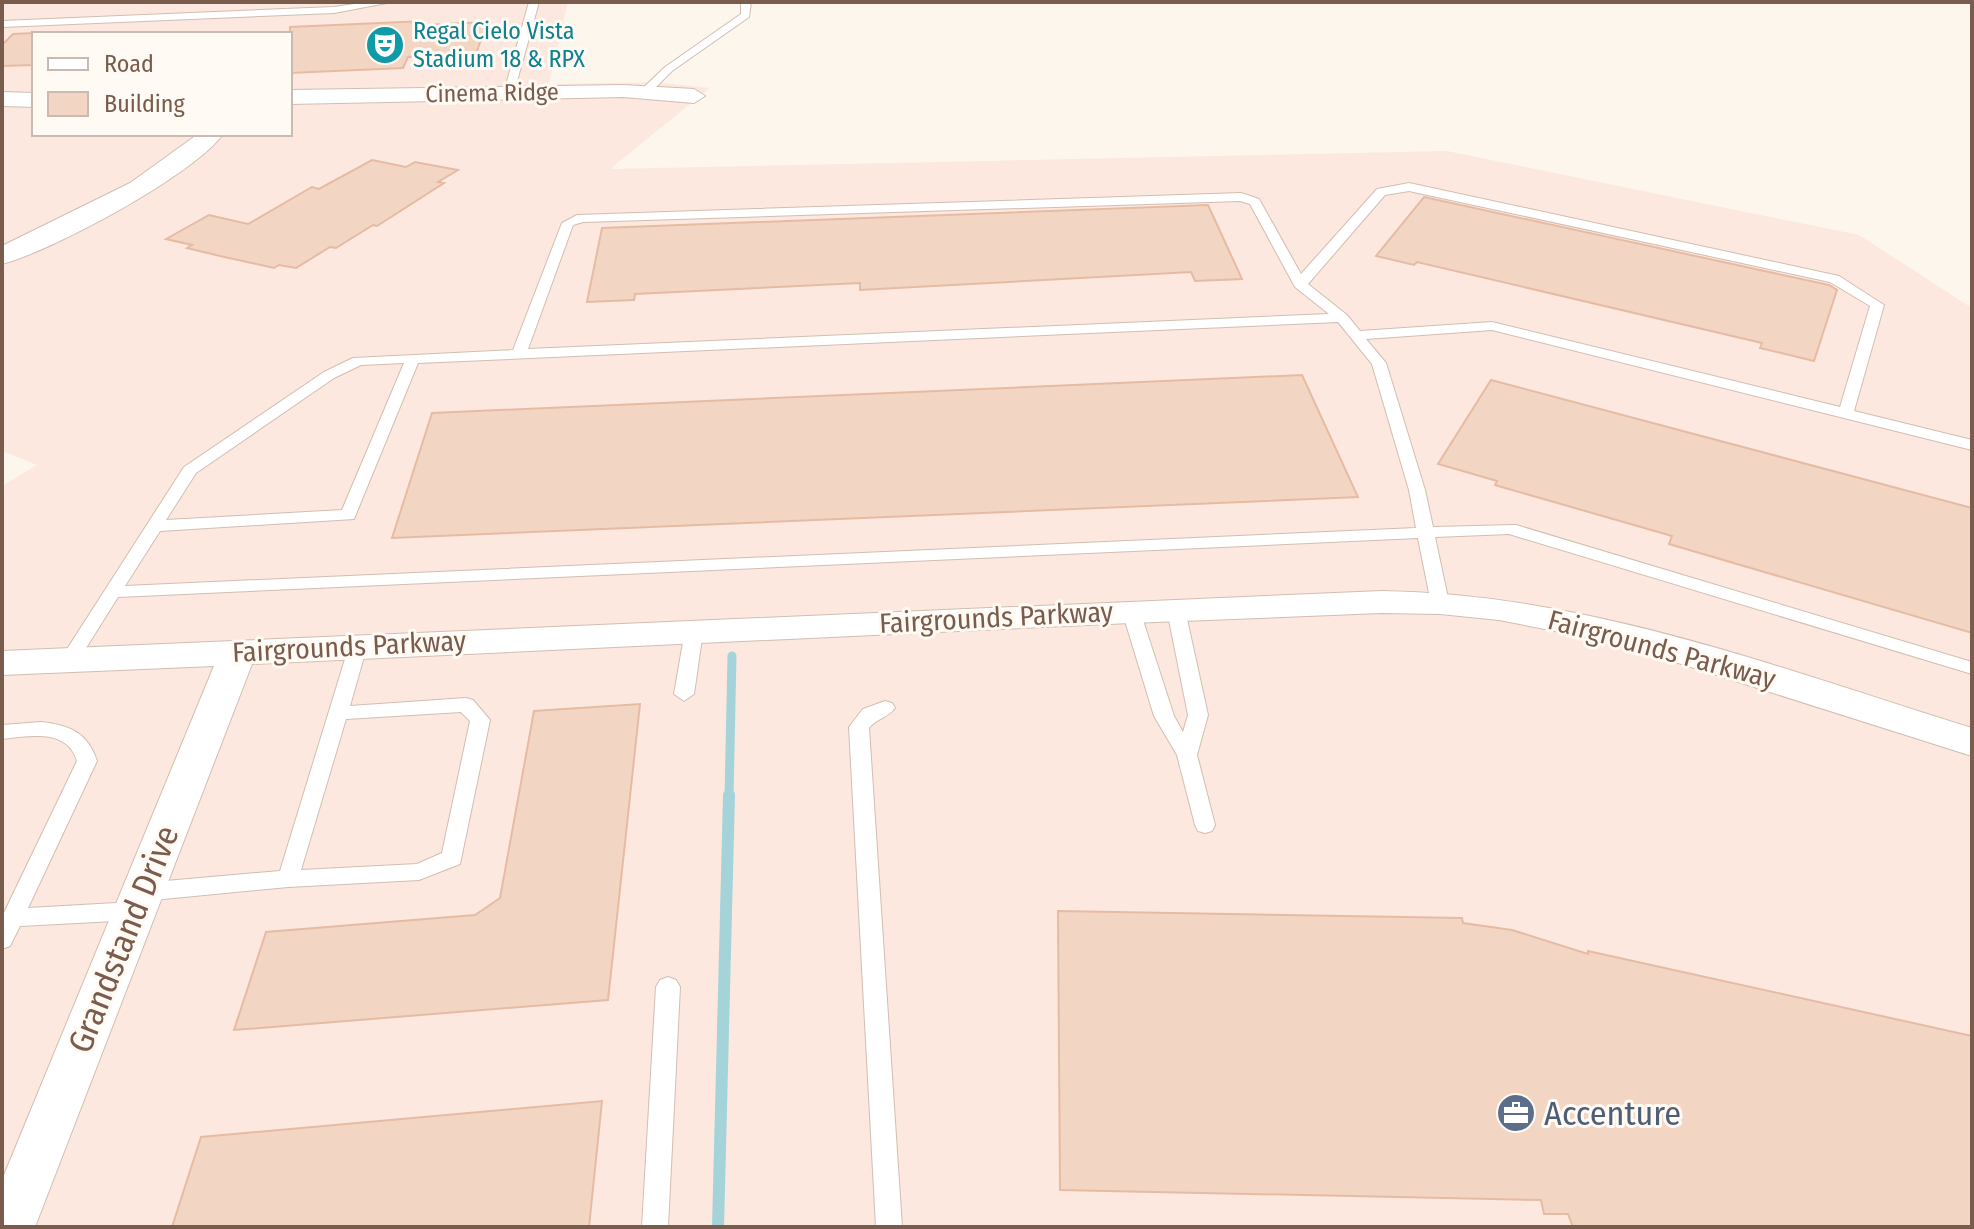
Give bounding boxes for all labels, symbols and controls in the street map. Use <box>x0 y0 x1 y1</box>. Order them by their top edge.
place label: Regal Cielo Vista Stadium 18 & RPX <box>413 17 585 73</box>
theatre icon: Regal Cielo Vista Stadium 18 & RPX <box>364 24 406 66</box>
legend <box>32 32 292 136</box>
text: Road <box>104 50 154 78</box>
street label: Cinema Ridge <box>425 78 559 108</box>
text: Building <box>104 90 186 118</box>
street label: Fairgrounds Parkway <box>878 595 1114 640</box>
street label: Fairgrounds Parkway <box>1545 603 1780 696</box>
street label: Fairgrounds Parkway <box>231 624 467 669</box>
street label: Grandstand Drive <box>59 820 188 1059</box>
office icon: Accenture <box>1495 1092 1537 1134</box>
place label: Accenture <box>1544 1093 1681 1134</box>

